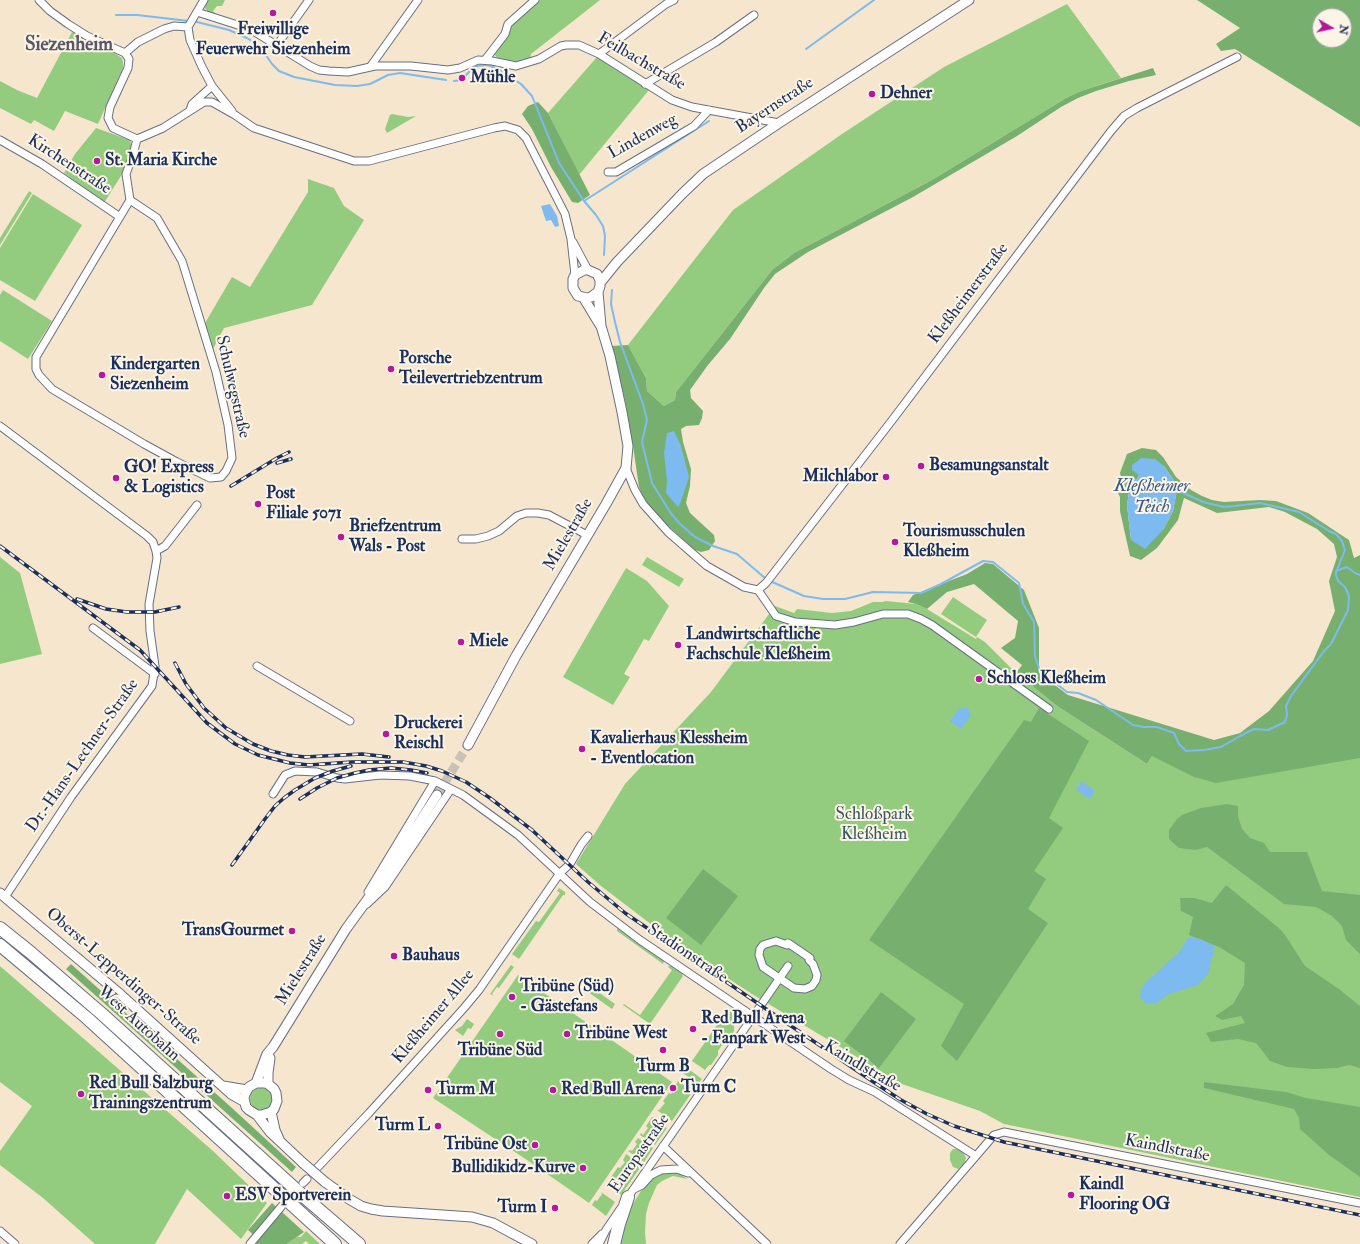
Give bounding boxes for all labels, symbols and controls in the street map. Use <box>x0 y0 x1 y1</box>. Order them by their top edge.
marker: Freiwillige Feuerwehr Siezenheim <box>268 8 278 18</box>
north arrow <box>1312 8 1352 48</box>
place label: Freiwillige Feuerwehr Siezenheim <box>196 20 350 60</box>
text: N <box>1336 24 1351 36</box>
street label: Feilbachstraße <box>593 29 689 95</box>
district label: Siezenheim <box>25 35 113 57</box>
place label: Mühle <box>470 68 515 88</box>
marker: Mühle <box>457 73 467 83</box>
street label: Bayernstraße <box>732 73 818 139</box>
place label: Dehner <box>880 84 932 104</box>
marker: Dehner <box>867 89 877 99</box>
street label: Lindenweg <box>605 110 681 164</box>
street label: Kirchenstraße <box>24 131 114 199</box>
place label: St. Maria Kirche <box>105 151 217 171</box>
marker: St. Maria Kirche <box>92 156 102 166</box>
street label: Kleßheimerstraße <box>925 240 1013 348</box>
street label: Schulwegstraße <box>210 334 254 440</box>
place label: Porsche Teilevertriebzentrum <box>399 349 543 389</box>
place label: Kindergarten Siezenheim <box>110 355 200 395</box>
marker: Porsche Teilevertriebzentrum <box>386 364 396 374</box>
marker: Kindergarten Siezenheim <box>97 370 107 380</box>
place label: Besamungsanstalt <box>929 456 1049 476</box>
place label: GO! Express & Logistics <box>124 458 214 498</box>
marker: Besamungsanstalt <box>916 461 926 471</box>
place label: Milchlabor <box>803 467 878 487</box>
marker: Milchlabor <box>881 472 891 482</box>
marker: GO! Express & Logistics <box>111 473 121 483</box>
water label: Kleßheimer Teich <box>1114 476 1190 518</box>
place label: Post Filiale 5071 <box>266 484 342 524</box>
street label: Mielestraße <box>540 495 598 575</box>
marker: Post Filiale 5071 <box>253 499 263 509</box>
place label: Briefzentrum Wals - Post <box>349 517 441 557</box>
place label: Tourismusschulen Kleßheim <box>903 522 1025 562</box>
marker: Briefzentrum Wals - Post <box>336 532 346 542</box>
marker: Tourismusschulen Kleßheim <box>890 537 900 547</box>
place label: Landwirtschaftliche Fachschule Kleßheim <box>686 625 830 665</box>
place label: Miele <box>469 632 508 652</box>
marker: Miele <box>456 637 466 647</box>
marker: Landwirtschaftliche Fachschule Kleßheim <box>673 640 683 650</box>
place label: Schloss Kleßheim <box>987 669 1106 689</box>
marker: Schloss Kleßheim <box>974 674 984 684</box>
street label: Dr.-Hans-Lechner-Straße <box>22 675 144 837</box>
place label: Druckerei Reischl <box>394 714 463 754</box>
marker: Druckerei Reischl <box>381 729 391 739</box>
place label: Kavalierhaus Klessheim - Eventlocation <box>590 729 748 769</box>
marker: Kavalierhaus Klessheim - Eventlocation <box>577 744 587 754</box>
park label: Schloßpark Kleßheim <box>836 805 912 845</box>
street label: Oberst-Lepperdinger-Straße <box>41 904 205 1050</box>
street label: Stadionstraße <box>643 920 731 988</box>
place label: TransGourmet <box>182 921 284 941</box>
marker: TransGourmet <box>287 926 297 936</box>
street label: Mielestraße <box>272 931 332 1009</box>
place label: Bauhaus <box>402 946 459 966</box>
marker: Bauhaus <box>389 951 399 961</box>
street label: Kleßheimer Allee <box>389 966 479 1068</box>
place label: Tribüne (Süd) - Gästefans <box>520 977 614 1017</box>
street label: West Autobahn <box>93 982 183 1066</box>
marker: Tribüne (Süd) - Gästefans <box>507 992 517 1002</box>
place label: Red Bull Arena - Fanpark West <box>701 1009 805 1049</box>
place label: Tribüne West <box>575 1024 667 1044</box>
marker: Red Bull Arena - Fanpark West <box>688 1024 698 1034</box>
marker: Tribüne Süd <box>495 1029 505 1039</box>
marker: Tribüne West <box>562 1029 572 1039</box>
street label: Kaindlstraße <box>820 1037 904 1097</box>
place label: Tribüne Süd <box>458 1041 542 1061</box>
marker: Turm B <box>658 1045 668 1055</box>
place label: Turm B <box>636 1057 690 1077</box>
place label: Red Bull Salzburg Trainingszentrum <box>89 1074 213 1114</box>
place label: Turm C <box>681 1078 736 1098</box>
place label: Turm M <box>436 1080 495 1100</box>
place label: Red Bull Arena <box>561 1080 664 1100</box>
marker: Turm C <box>668 1083 678 1093</box>
marker: Turm M <box>423 1085 433 1095</box>
marker: Red Bull Arena <box>548 1085 558 1095</box>
marker: Red Bull Salzburg Trainingszentrum <box>76 1089 86 1099</box>
street label: Europastraße <box>605 1110 675 1198</box>
place label: Turm L <box>375 1116 430 1136</box>
marker: Turm L <box>433 1121 443 1131</box>
street label: Kaindlstraße <box>1123 1131 1211 1167</box>
place label: Tribüne Ost <box>444 1135 527 1155</box>
marker: Tribüne Ost <box>530 1140 540 1150</box>
place label: Bullidikidz-Kurve <box>451 1158 575 1178</box>
marker: Bullidikidz-Kurve <box>578 1163 588 1173</box>
place label: Kaindl Flooring OG <box>1079 1175 1170 1215</box>
place label: ESV Sportverein <box>235 1186 351 1206</box>
marker: Kaindl Flooring OG <box>1066 1190 1076 1200</box>
marker: ESV Sportverein <box>222 1191 232 1201</box>
place label: Turm I <box>497 1198 547 1218</box>
marker: Turm I <box>550 1203 560 1213</box>

